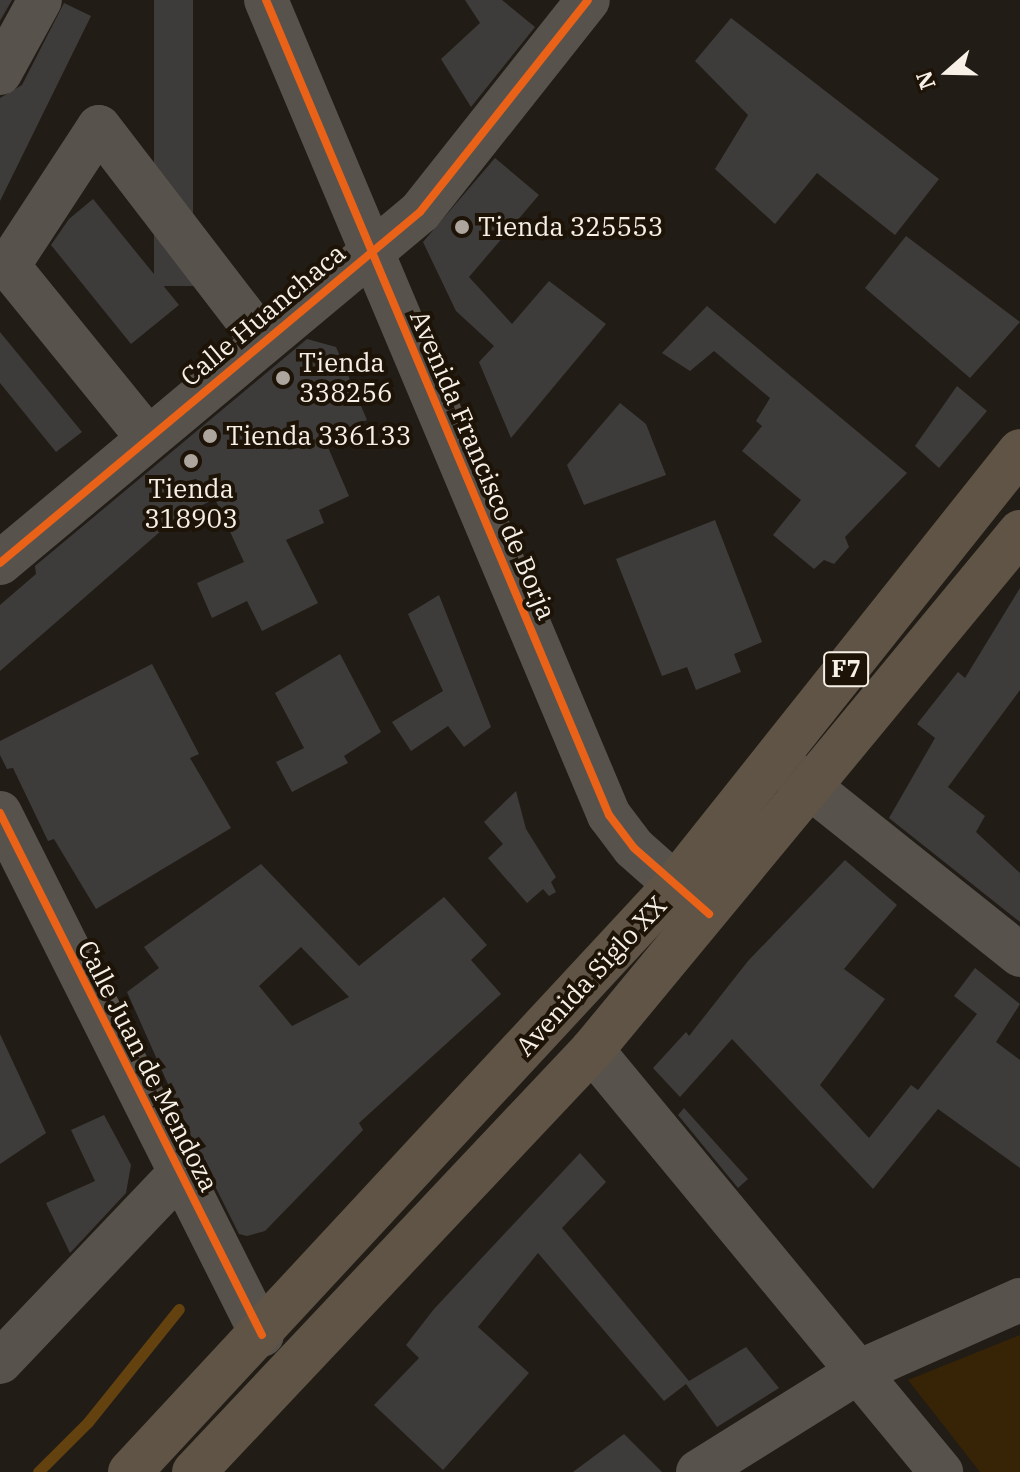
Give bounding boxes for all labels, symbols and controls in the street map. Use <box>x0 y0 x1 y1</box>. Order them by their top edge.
north arrow <box>908 32 988 112</box>
text: N <box>908 67 942 94</box>
place label: Tienda 325553 <box>478 211 663 243</box>
marker: Tienda 325553 <box>453 218 471 236</box>
street label: Calle Huanchaca <box>174 237 352 393</box>
street label: Avenida Francisco de Borja <box>404 306 562 624</box>
place label: Tienda 338256 <box>299 347 393 408</box>
marker: Tienda 338256 <box>274 369 292 387</box>
place label: Tienda 336133 <box>226 420 411 452</box>
marker: Tienda 336133 <box>201 427 219 445</box>
marker: Tienda 318903 <box>182 452 200 470</box>
place label: Tienda 318903 <box>144 473 238 534</box>
road number: F7 <box>822 649 870 689</box>
street label: Avenida Siglo XX <box>509 890 673 1062</box>
street label: Calle Juan de Mendoza <box>71 935 225 1197</box>

